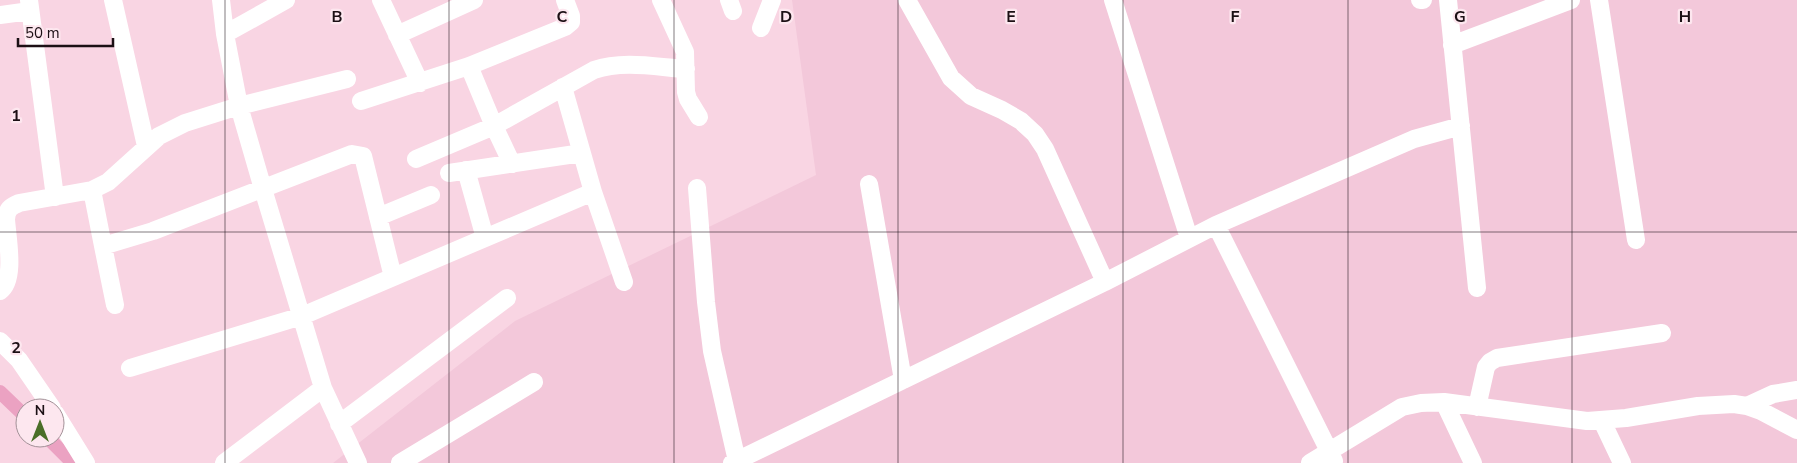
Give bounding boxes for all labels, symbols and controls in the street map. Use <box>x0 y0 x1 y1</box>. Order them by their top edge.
text: B <box>331 6 343 28</box>
text: C <box>557 6 568 28</box>
text: D <box>780 6 792 28</box>
text: E <box>1006 6 1016 28</box>
text: F <box>1231 6 1240 28</box>
text: G <box>1454 6 1466 28</box>
text: H <box>1679 6 1691 28</box>
scale bar <box>18 15 112 47</box>
text: 50 m <box>25 23 60 43</box>
text: 1 <box>11 105 21 127</box>
text: 2 <box>11 337 21 359</box>
north arrow <box>15 398 65 448</box>
text: N <box>35 401 45 420</box>

